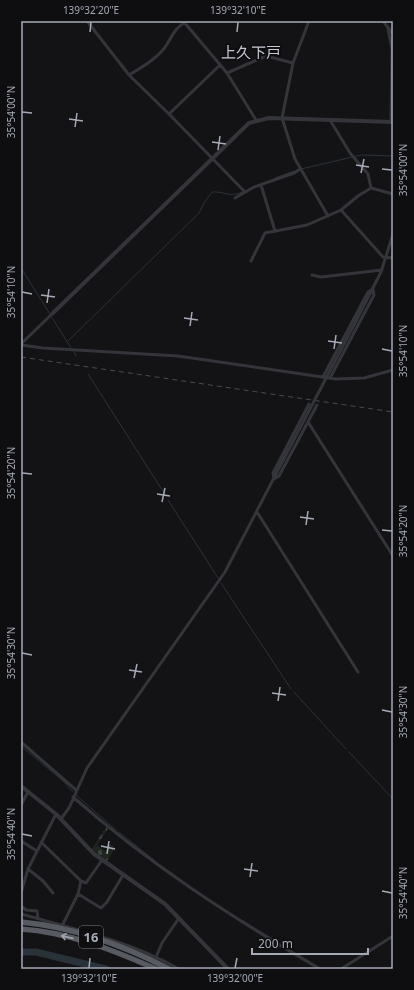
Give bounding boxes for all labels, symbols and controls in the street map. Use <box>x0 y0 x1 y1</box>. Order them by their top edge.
text: 139°32'20"E <box>63 3 119 17</box>
text: 139°32'10"E <box>210 3 266 17</box>
district label: 上久下戸 <box>221 42 281 62</box>
text: 35°54'00"N <box>4 86 18 138</box>
text: 35°54'00"N <box>396 144 410 196</box>
text: 35°54'10"N <box>4 266 18 318</box>
text: 35°54'10"N <box>396 325 410 377</box>
text: 35°54'20"N <box>4 447 18 499</box>
text: 35°54'20"N <box>396 505 410 557</box>
text: 35°54'30"N <box>4 627 18 679</box>
text: 35°54'30"N <box>396 686 410 738</box>
text: 35°54'40"N <box>4 808 18 860</box>
text: 35°54'40"N <box>396 867 410 919</box>
road number: 16 <box>79 926 103 948</box>
scale bar <box>252 930 368 956</box>
one-way arrow <box>61 932 74 940</box>
text: 200 m <box>258 935 293 952</box>
text: 139°32'10"E <box>61 971 117 985</box>
text: 139°32'00"E <box>207 971 263 985</box>

